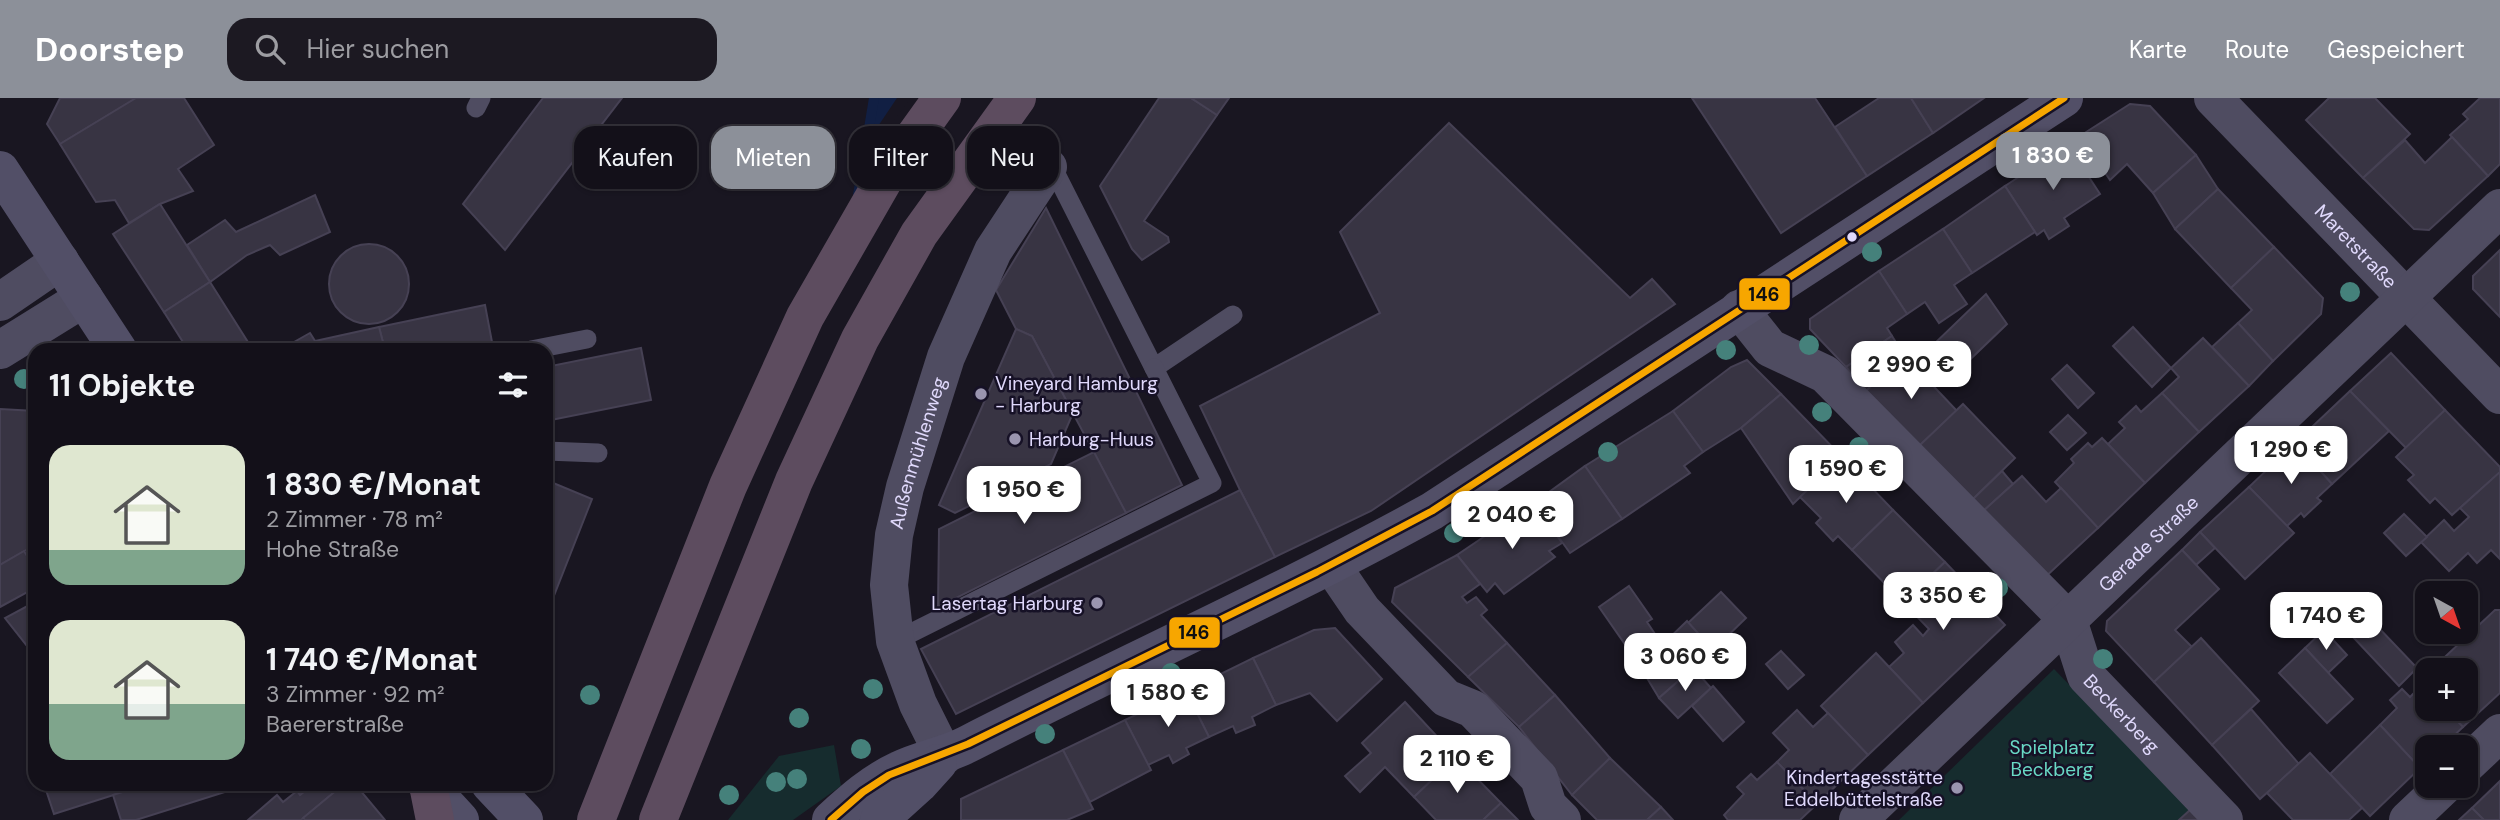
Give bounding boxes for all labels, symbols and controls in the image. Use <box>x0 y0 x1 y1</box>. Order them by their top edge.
search box <box>227 18 717 81</box>
text: Doorstep <box>35 28 185 71</box>
icon: search <box>251 30 289 68</box>
text: Hier suchen <box>307 32 449 66</box>
text: Karte <box>2129 34 2187 65</box>
text: Route <box>2225 34 2289 65</box>
text: Gespeichert <box>2327 34 2465 65</box>
chip: Kaufen <box>574 126 697 189</box>
chip: Mieten <box>711 126 835 189</box>
chip: Filter <box>849 126 953 189</box>
chip: Neu <box>967 126 1059 189</box>
pin: 1 830 € <box>1988 132 2118 192</box>
text: 1 830 € <box>2012 140 2094 170</box>
street label: Maretstraße <box>2310 199 2403 294</box>
unlabelled marker <box>1845 230 1859 244</box>
line badge: 146 <box>1738 277 1791 311</box>
text: 146 <box>1748 282 1780 307</box>
pin: 2 990 € <box>1846 342 1976 401</box>
text: 2 990 € <box>1867 349 1955 379</box>
text: 11 Objekte <box>49 366 195 405</box>
icon: filters <box>494 366 532 404</box>
place label: Vineyard Hamburg - Harburg <box>995 371 1158 418</box>
street label: Außenmühlenweg <box>883 373 952 531</box>
marker: Vineyard Hamburg - Harburg <box>973 386 989 402</box>
pin: 1 290 € <box>2226 426 2356 486</box>
place label: Harburg-Huus <box>1029 427 1154 452</box>
marker: Harburg-Huus <box>1007 431 1023 447</box>
text: 1 290 € <box>2250 434 2332 464</box>
pin: 1 590 € <box>1781 446 1911 505</box>
text: 1 590 € <box>1805 453 1887 483</box>
text: 1 830 €/Monat <box>266 465 481 504</box>
pin: 1 950 € <box>959 466 1089 526</box>
icon: home <box>105 473 189 557</box>
text: 1 950 € <box>983 474 1065 504</box>
street label: Gerade Straße <box>2093 490 2204 597</box>
pin: 2 040 € <box>1447 491 1577 551</box>
text: 2 040 € <box>1467 499 1557 529</box>
text: 2 Zimmer · 78 m² <box>266 504 443 534</box>
text: Hohe Straße <box>266 534 399 564</box>
pin: 3 350 € <box>1878 573 2008 632</box>
text: 3 350 € <box>1899 580 1987 610</box>
north arrow <box>2415 581 2478 644</box>
map controls <box>2415 581 2478 798</box>
place label: Lasertag Harburg <box>931 591 1083 616</box>
pin: 1 740 € <box>2261 592 2391 652</box>
marker: Lasertag Harburg <box>1089 595 1105 611</box>
text: 1 740 € <box>2286 600 2366 630</box>
line badge: 146 <box>1168 616 1221 649</box>
text: 146 <box>1178 620 1210 645</box>
pin: 3 060 € <box>1620 634 1750 693</box>
text: 1 740 €/Monat <box>266 640 478 679</box>
text: 3 060 € <box>1640 641 1730 671</box>
icon: home <box>105 648 189 732</box>
button: + <box>2415 658 2478 721</box>
street label: Beckerberg <box>2078 669 2166 758</box>
pin: 1 580 € <box>1103 670 1233 729</box>
text: 1 580 € <box>1127 677 1209 707</box>
text: 3 Zimmer · 92 m² <box>266 679 445 709</box>
text: Baererstraße <box>266 709 404 739</box>
park label: Spielplatz Beckberg <box>2010 735 2094 782</box>
button: − <box>2415 735 2478 798</box>
pin: 2 110 € <box>1392 736 1522 795</box>
text: 2 110 € <box>1419 743 1495 773</box>
place label: Kindertagesstätte Eddelbüttelstraße <box>1784 765 1943 812</box>
marker: Kindertagesstätte Eddelbüttelstraße <box>1949 780 1965 796</box>

